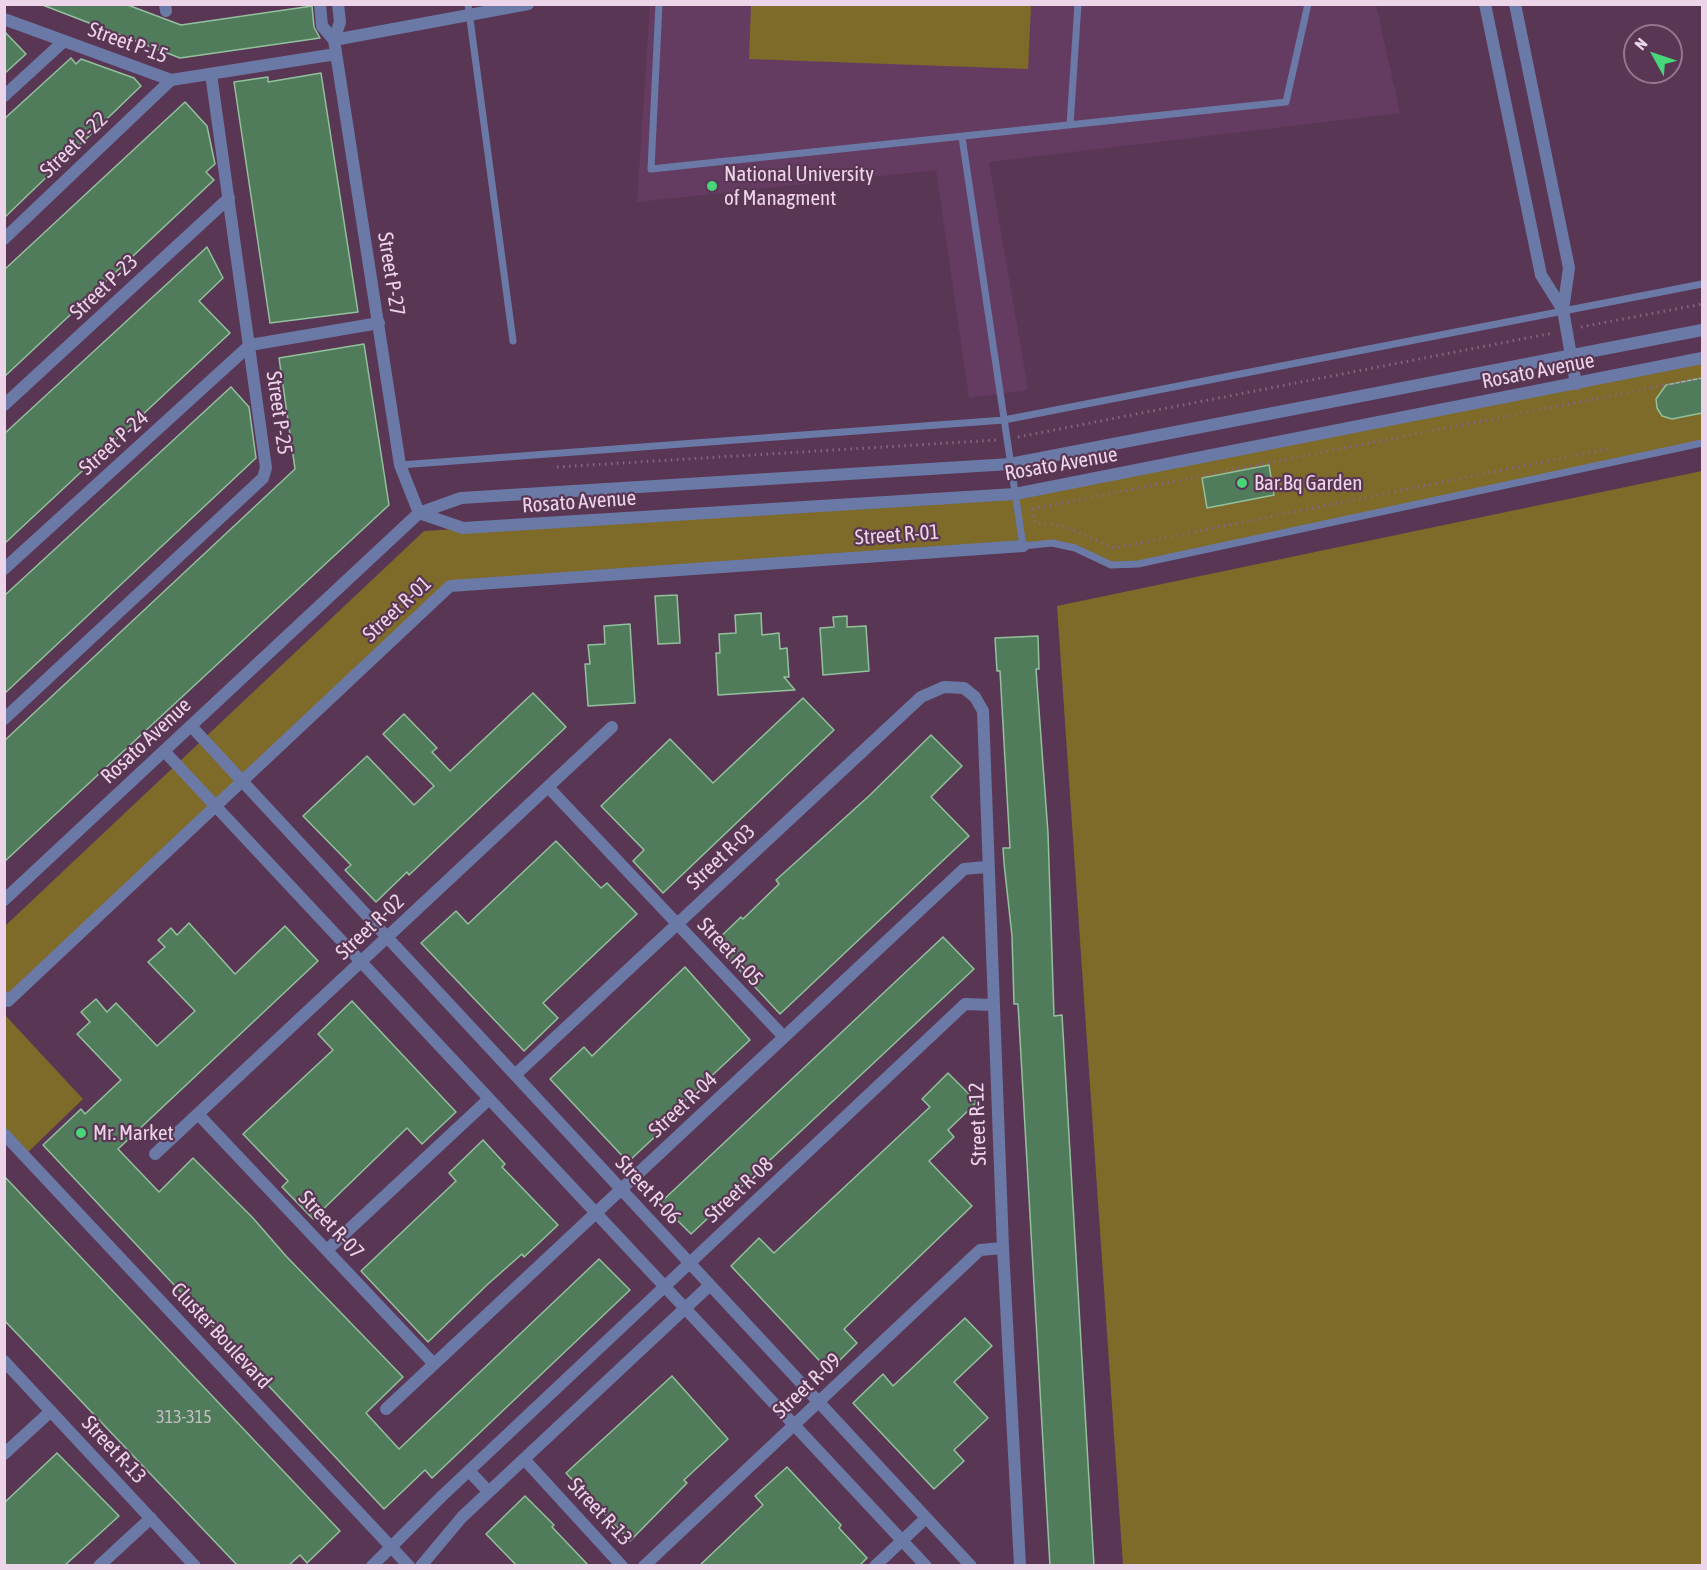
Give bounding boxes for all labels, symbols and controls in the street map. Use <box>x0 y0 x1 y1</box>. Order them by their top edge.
street label: Street P-15 <box>85 17 171 69</box>
north arrow <box>1623 24 1683 84</box>
text: N <box>1631 34 1651 53</box>
street label: Street P-22 <box>35 107 113 183</box>
place label: National University of Managment <box>724 161 874 211</box>
marker: National University of Managment <box>705 179 719 193</box>
street label: Street P-27 <box>372 230 410 318</box>
street label: Street P-23 <box>65 249 143 325</box>
street label: Rosato Avenue <box>1480 348 1596 394</box>
street label: Street P-25 <box>261 370 297 456</box>
street label: Street P-24 <box>74 405 154 481</box>
street label: Rosato Avenue <box>1003 442 1119 486</box>
place label: Bar.Bq Garden <box>1254 470 1362 496</box>
marker: Bar.Bq Garden <box>1235 476 1249 490</box>
street label: Rosato Avenue <box>521 485 637 519</box>
street label: Street R-01 <box>854 519 940 551</box>
street label: Street R-01 <box>358 571 436 647</box>
street label: Rosato Avenue <box>96 693 196 789</box>
street label: Street R-03 <box>682 819 760 895</box>
street label: Street R-02 <box>331 889 409 965</box>
street label: Street R-05 <box>692 913 768 991</box>
street label: Street R-04 <box>644 1067 722 1143</box>
street label: Street R-12 <box>964 1082 992 1166</box>
place label: Mr. Market <box>93 1120 173 1146</box>
marker: Mr. Market <box>74 1126 88 1140</box>
street label: Street R-06 <box>610 1151 686 1229</box>
street label: Street R-08 <box>700 1152 778 1228</box>
street label: Street R-07 <box>293 1186 369 1264</box>
street label: Cluster Boulevard <box>165 1278 277 1394</box>
street label: Street R-09 <box>768 1348 846 1424</box>
house number: 313-315 <box>156 1406 212 1428</box>
street label: Street R-13 <box>76 1411 152 1489</box>
street label: Street R-13 <box>562 1473 638 1551</box>

